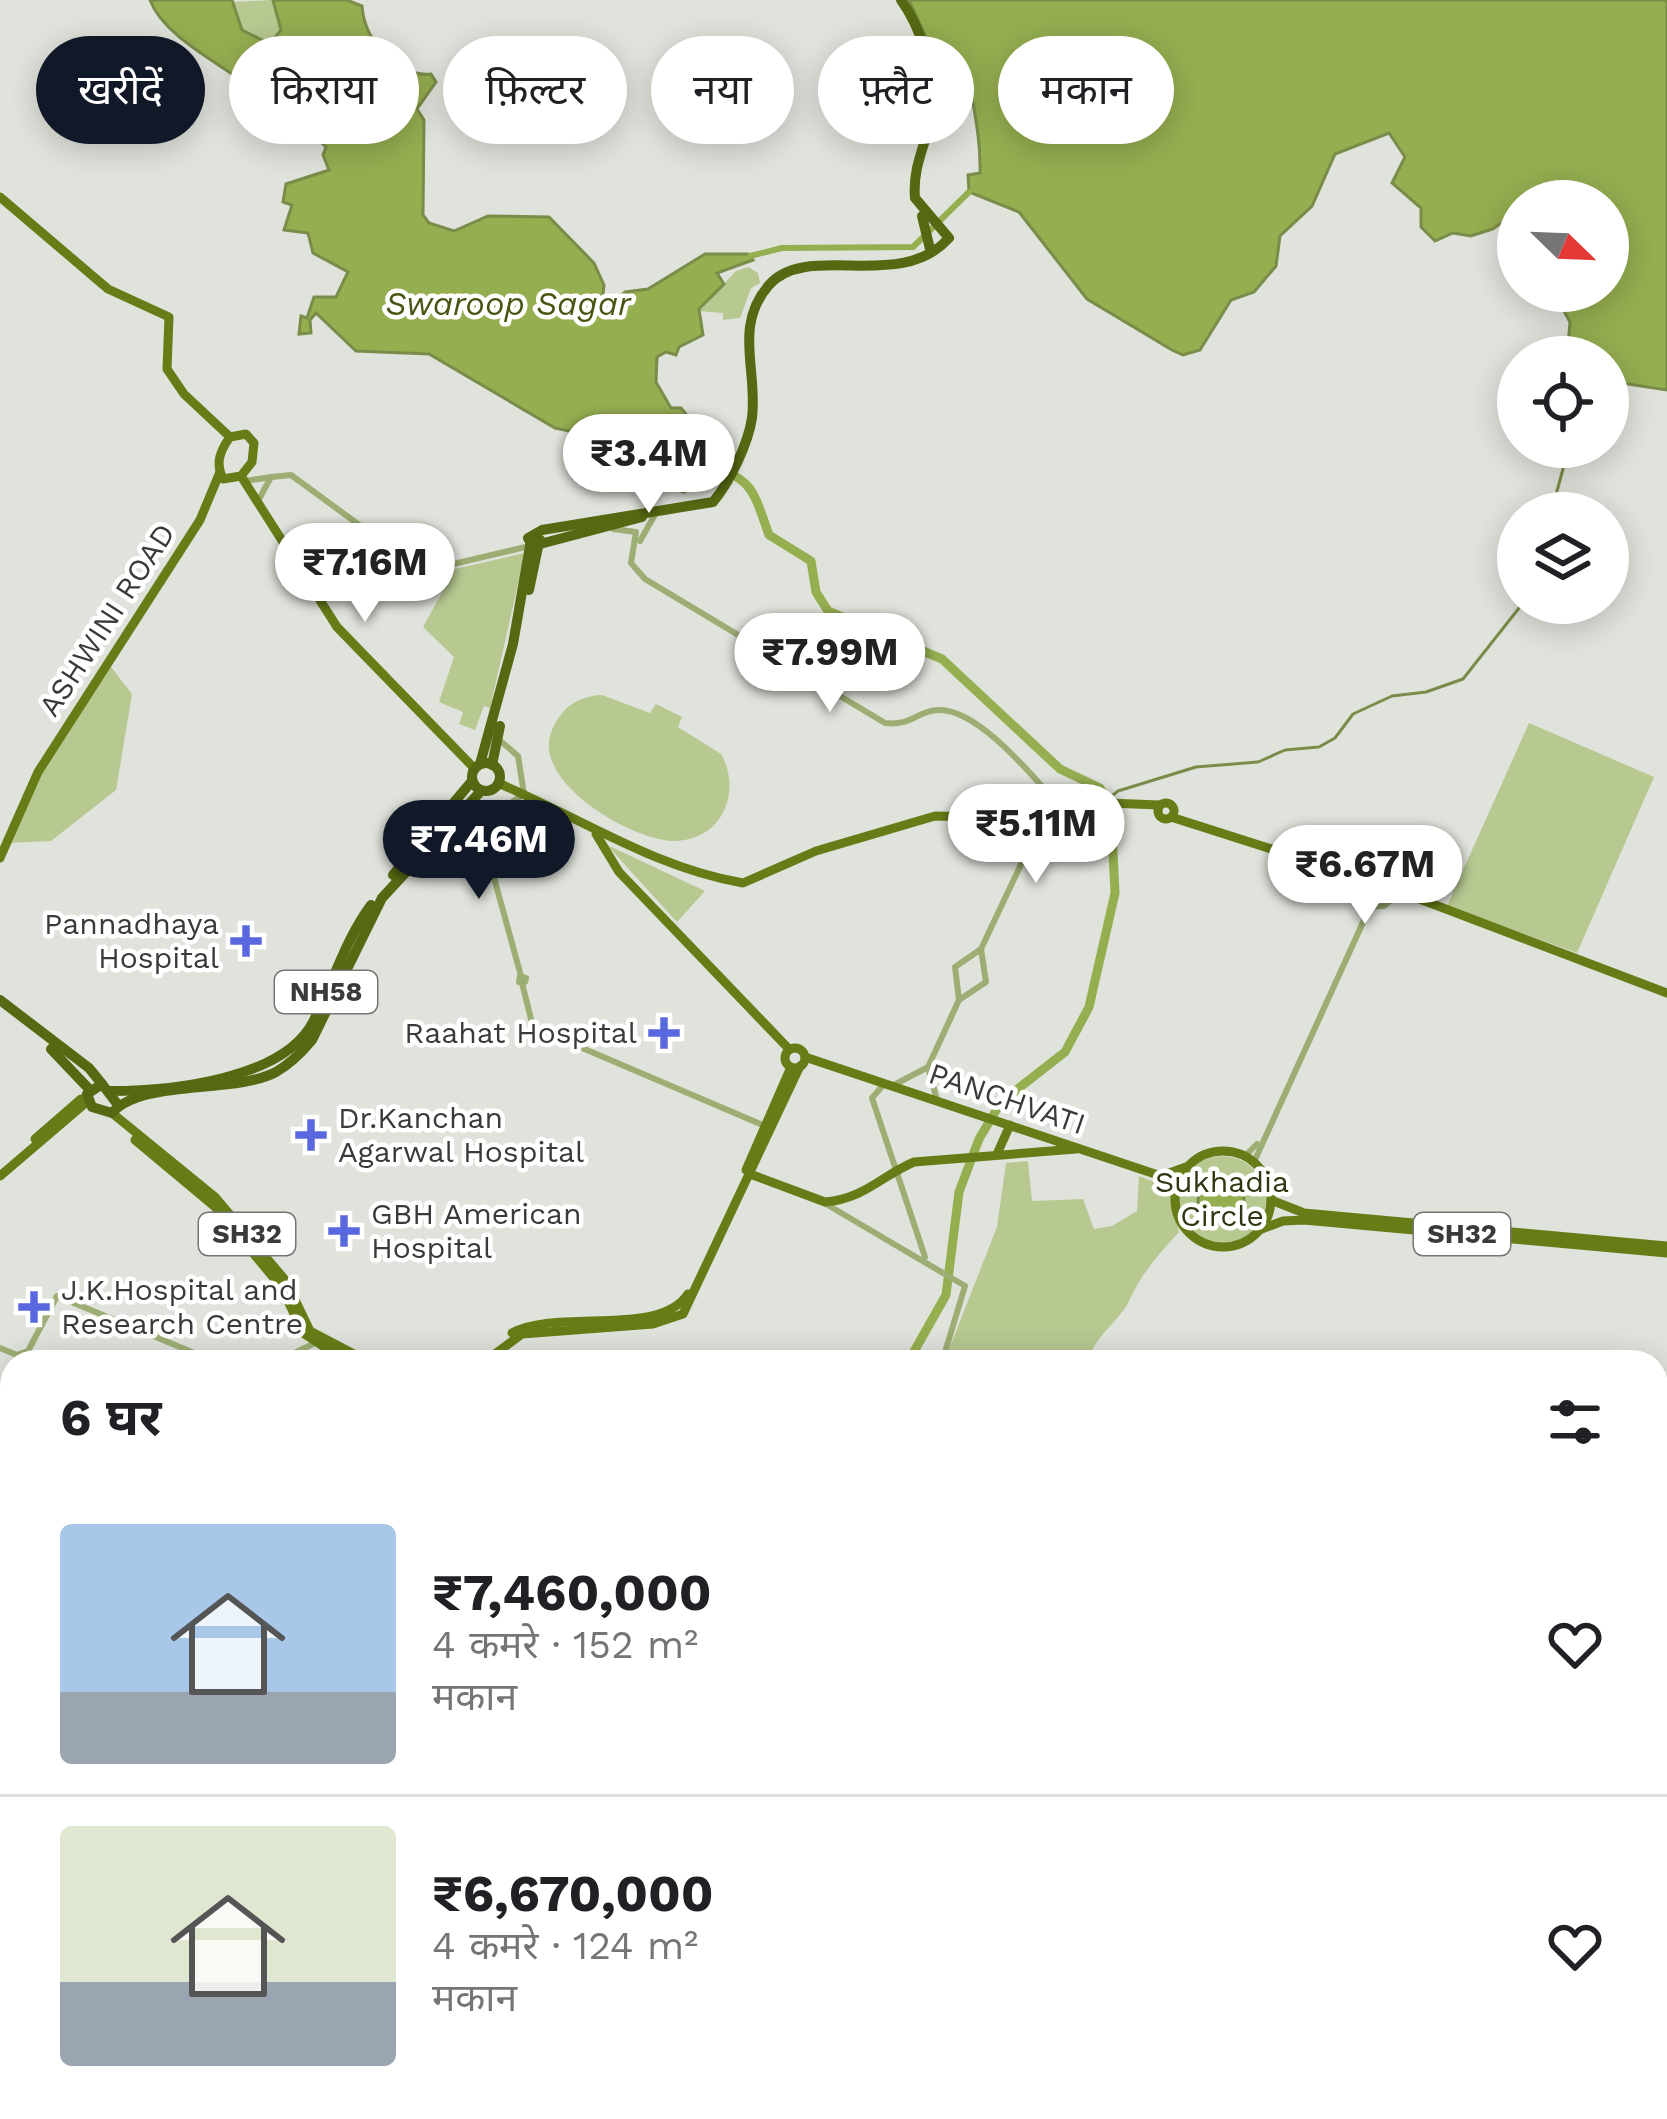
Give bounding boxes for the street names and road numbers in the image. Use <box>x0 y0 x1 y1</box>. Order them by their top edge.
street label: ASHWINI ROAD <box>31 517 182 723</box>
road number: NH58 <box>275 971 377 1013</box>
street label: PANCHVATI <box>924 1055 1090 1142</box>
road number: SH32 <box>199 1213 295 1255</box>
road number: SH32 <box>1414 1213 1510 1255</box>

